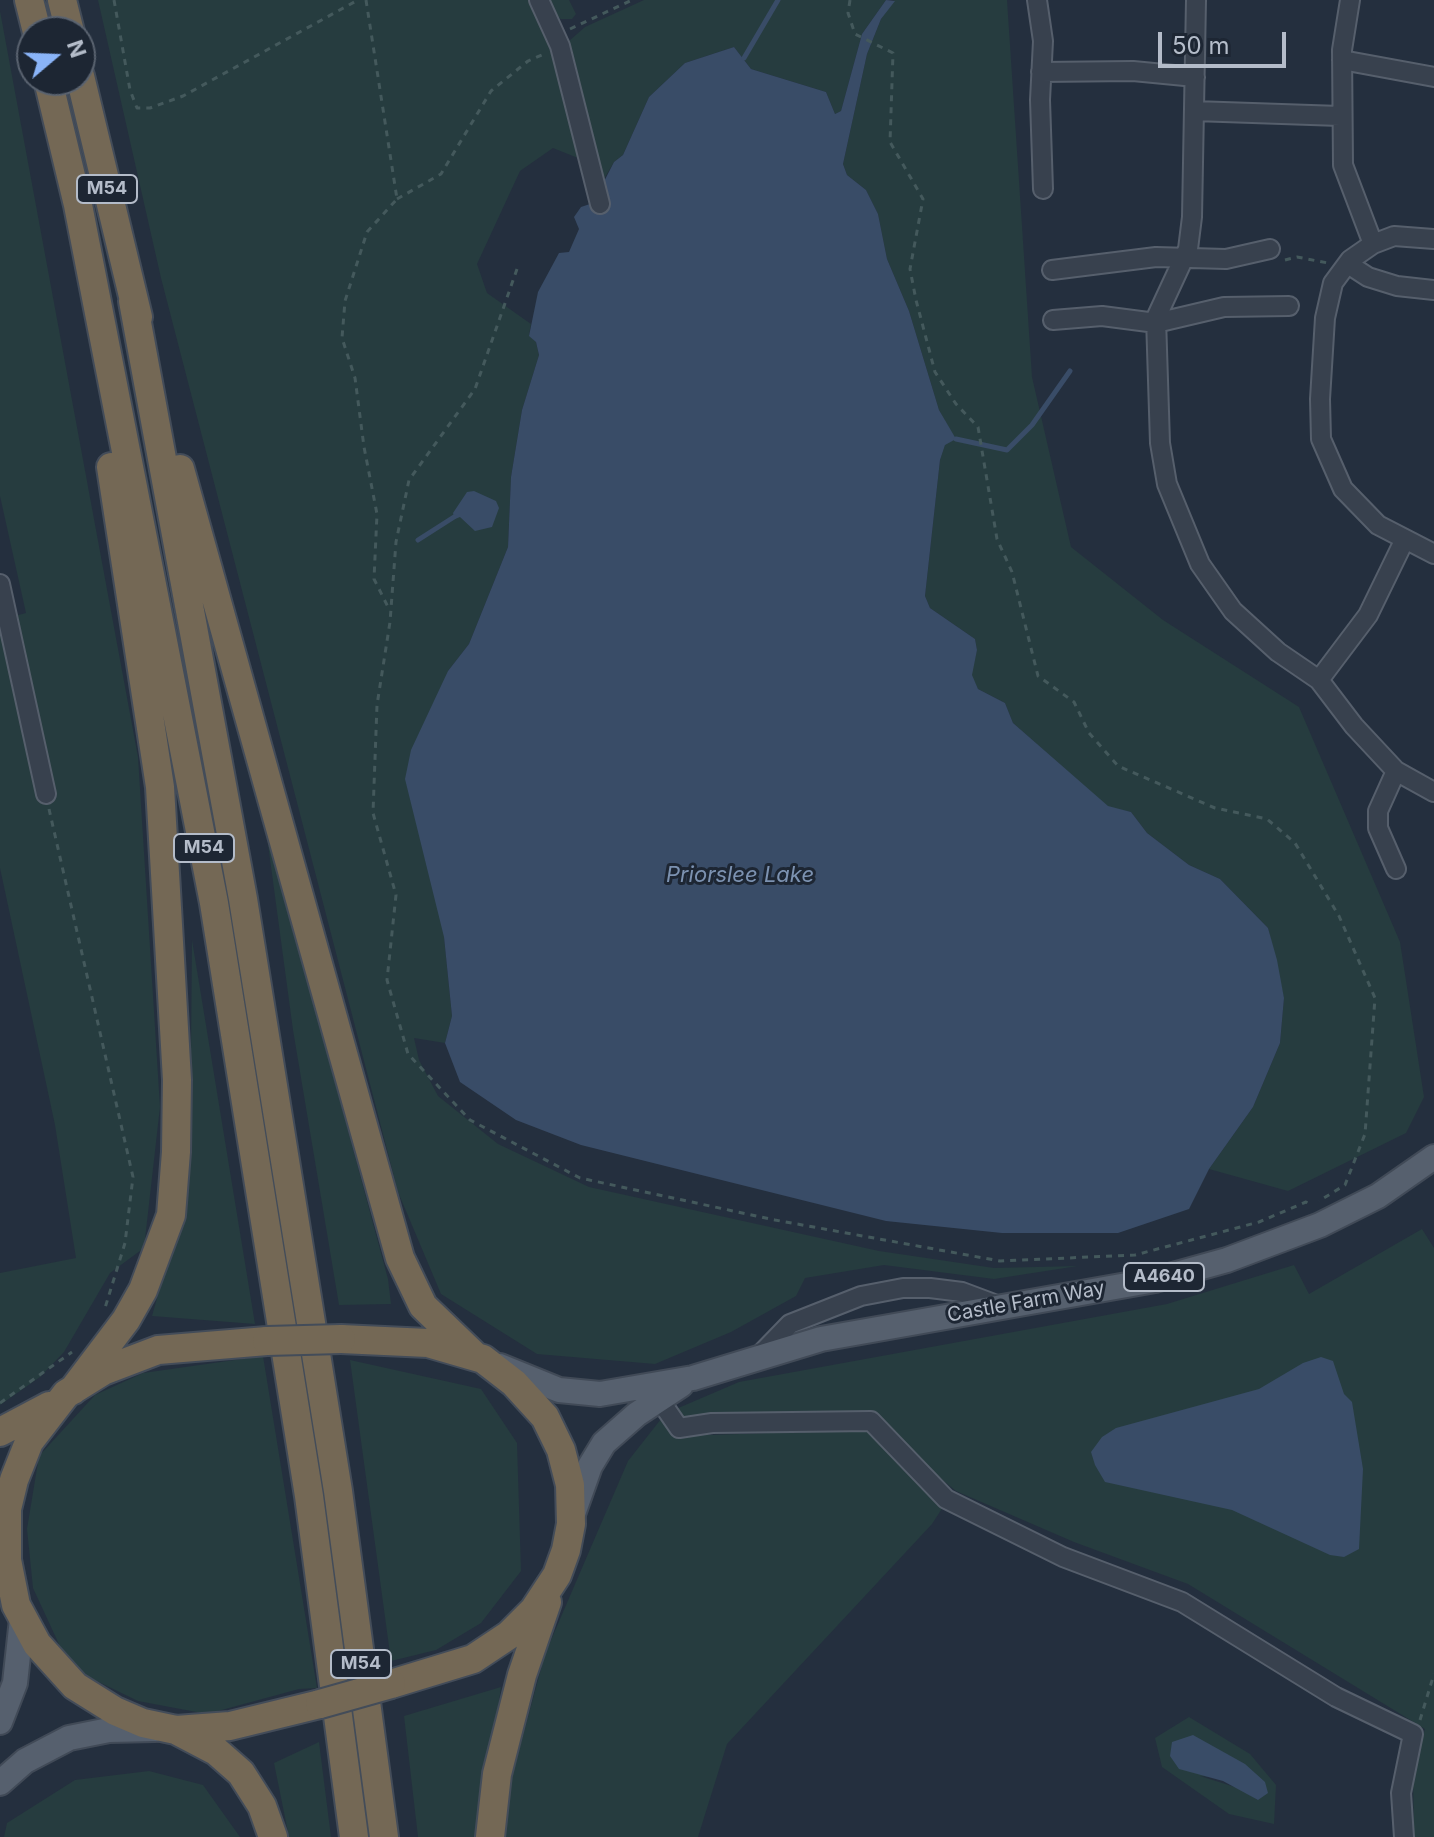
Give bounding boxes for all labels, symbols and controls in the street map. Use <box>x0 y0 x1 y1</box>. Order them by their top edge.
north arrow <box>16 16 96 96</box>
scale bar <box>1162 16 1290 66</box>
text: 50 m <box>1172 31 1230 60</box>
text: N <box>62 37 92 61</box>
road number: M54 <box>77 175 137 203</box>
road number: M54 <box>174 834 234 862</box>
water label: Priorslee Lake <box>666 862 814 888</box>
road number: A4640 <box>1124 1263 1204 1291</box>
street label: Castle Farm Way <box>945 1276 1107 1328</box>
road number: M54 <box>331 1650 391 1678</box>

